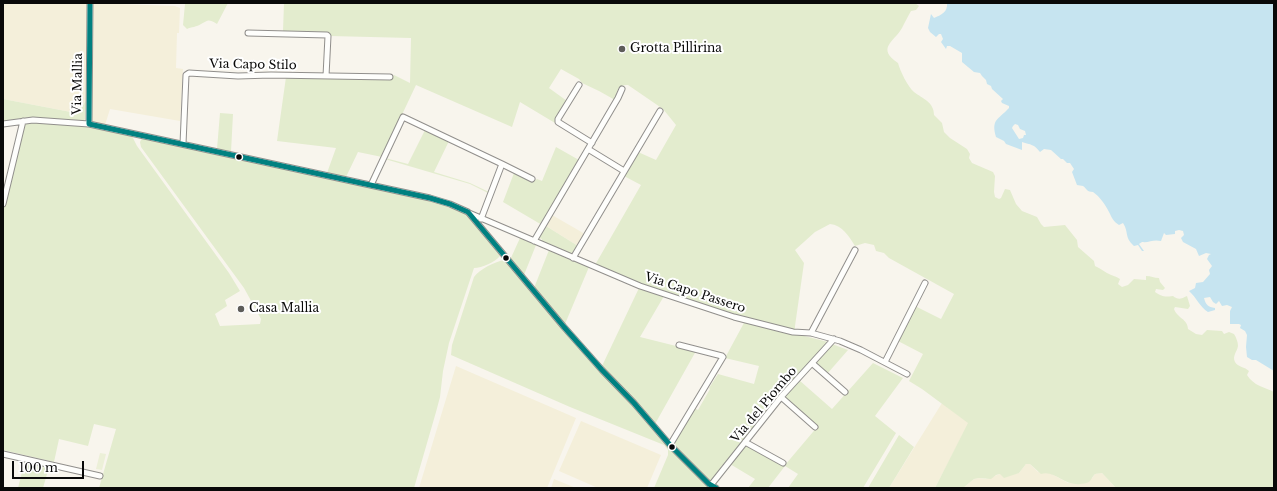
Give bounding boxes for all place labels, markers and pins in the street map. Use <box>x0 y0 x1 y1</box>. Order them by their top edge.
place label: Grotta Pillirina <box>630 42 722 56</box>
marker: Grotta Pillirina <box>617 44 627 54</box>
unlabelled marker <box>234 152 244 162</box>
unlabelled marker <box>501 253 511 263</box>
place label: Casa Mallia <box>249 302 319 316</box>
marker: Casa Mallia <box>236 304 246 314</box>
unlabelled marker <box>667 442 677 452</box>

